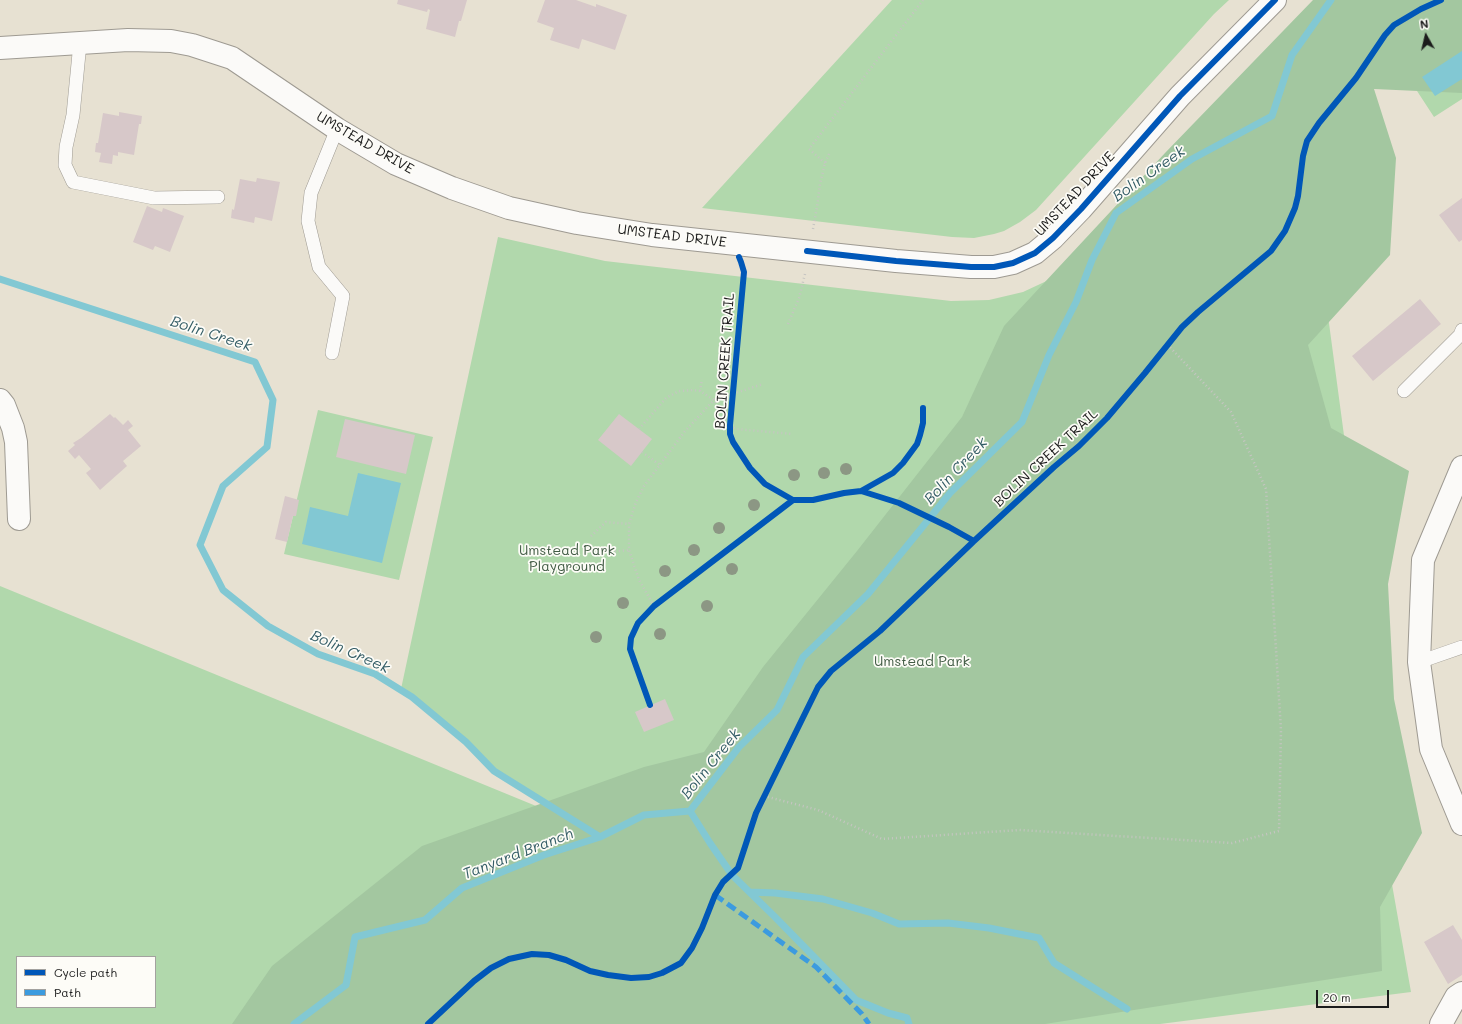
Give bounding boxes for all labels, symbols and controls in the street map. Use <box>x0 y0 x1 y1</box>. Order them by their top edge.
north arrow <box>1406 16 1446 56</box>
text: N <box>1419 16 1429 32</box>
street label: UMSTEAD DRIVE <box>313 108 417 178</box>
water label: Bolin Creek <box>1109 142 1189 206</box>
street label: UMSTEAD DRIVE <box>1031 148 1119 240</box>
street label: UMSTEAD DRIVE <box>617 221 727 251</box>
street label: BOLIN CREEK TRAIL <box>712 293 738 429</box>
water label: Bolin Creek <box>168 312 254 356</box>
street label: BOLIN CREEK TRAIL <box>991 405 1101 511</box>
water label: Bolin Creek <box>921 434 991 508</box>
park label: Umstead Park Playground <box>519 543 615 576</box>
water label: Bolin Creek <box>308 627 392 677</box>
park label: Umstead Park <box>874 654 970 670</box>
water label: Bolin Creek <box>677 726 745 802</box>
water label: Tanyard Branch <box>460 825 576 883</box>
legend <box>16 956 156 1008</box>
text: Cycle path <box>54 964 117 980</box>
scale bar <box>1318 982 1391 1008</box>
text: Path <box>54 984 81 1000</box>
text: 20 m <box>1323 989 1351 1005</box>

